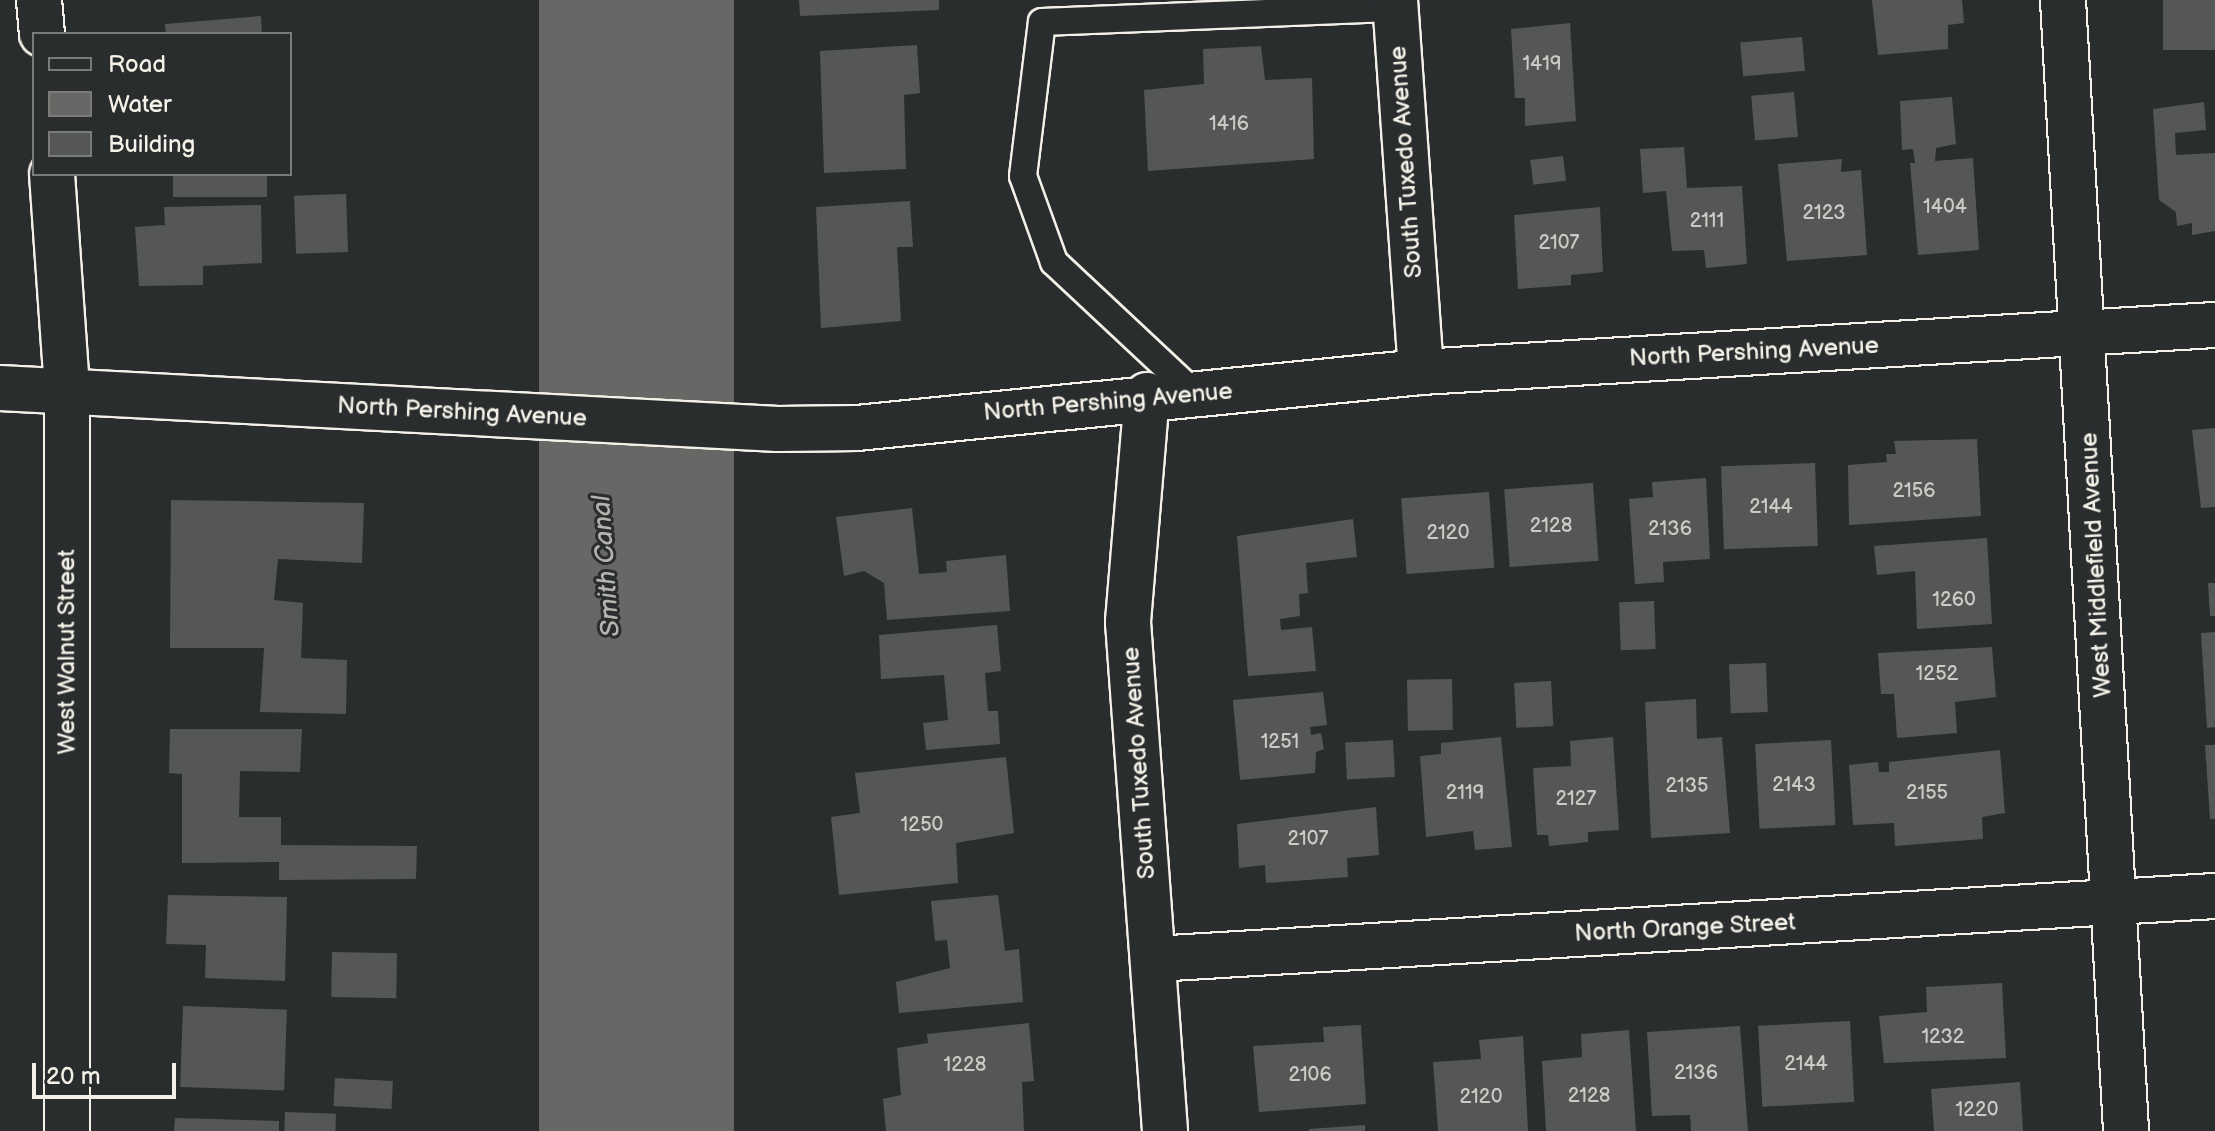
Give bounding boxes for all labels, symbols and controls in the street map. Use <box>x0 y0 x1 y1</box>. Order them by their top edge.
legend <box>32 32 292 176</box>
street label: South Tuxedo Avenue <box>1383 44 1429 280</box>
text: Road <box>108 50 166 79</box>
house number: 1419 <box>1522 52 1562 76</box>
text: Water <box>108 90 172 119</box>
house number: 1416 <box>1209 112 1249 136</box>
text: Building <box>108 130 195 159</box>
house number: 1404 <box>1923 195 1967 219</box>
house number: 2123 <box>1803 201 1845 225</box>
house number: 2111 <box>1690 209 1724 233</box>
house number: 2107 <box>1539 231 1579 255</box>
street label: North Pershing Avenue <box>1628 331 1880 373</box>
street label: North Pershing Avenue <box>982 377 1234 427</box>
street label: North Pershing Avenue <box>336 391 588 433</box>
street label: West Middlefield Avenue <box>2075 432 2117 698</box>
house number: 2156 <box>1893 479 1935 503</box>
water label: Smith Canal <box>586 494 628 638</box>
house number: 2144 <box>1749 495 1793 519</box>
house number: 2128 <box>1530 514 1572 538</box>
house number: 2136 <box>1648 517 1692 541</box>
house number: 2120 <box>1427 521 1469 545</box>
street label: West Walnut Street <box>53 549 81 755</box>
house number: 1260 <box>1932 588 1976 612</box>
street label: South Tuxedo Avenue <box>1116 645 1162 881</box>
house number: 1252 <box>1916 662 1958 686</box>
house number: 1251 <box>1261 730 1299 754</box>
house number: 2143 <box>1772 773 1816 797</box>
house number: 2135 <box>1666 774 1708 798</box>
house number: 2119 <box>1446 781 1484 805</box>
house number: 2155 <box>1906 781 1948 805</box>
house number: 2127 <box>1556 787 1596 811</box>
house number: 1250 <box>901 813 943 837</box>
house number: 2107 <box>1288 827 1328 851</box>
street label: North Orange Street <box>1573 908 1797 948</box>
house number: 1232 <box>1921 1025 1965 1049</box>
scale bar <box>36 1047 180 1097</box>
house number: 2144 <box>1784 1052 1828 1076</box>
house number: 1228 <box>944 1053 986 1077</box>
house number: 2136 <box>1674 1061 1718 1085</box>
text: 20 m <box>46 1062 101 1091</box>
house number: 2106 <box>1288 1063 1332 1087</box>
house number: 2128 <box>1568 1084 1610 1108</box>
house number: 2120 <box>1460 1085 1502 1109</box>
house number: 1220 <box>1955 1098 1999 1122</box>

